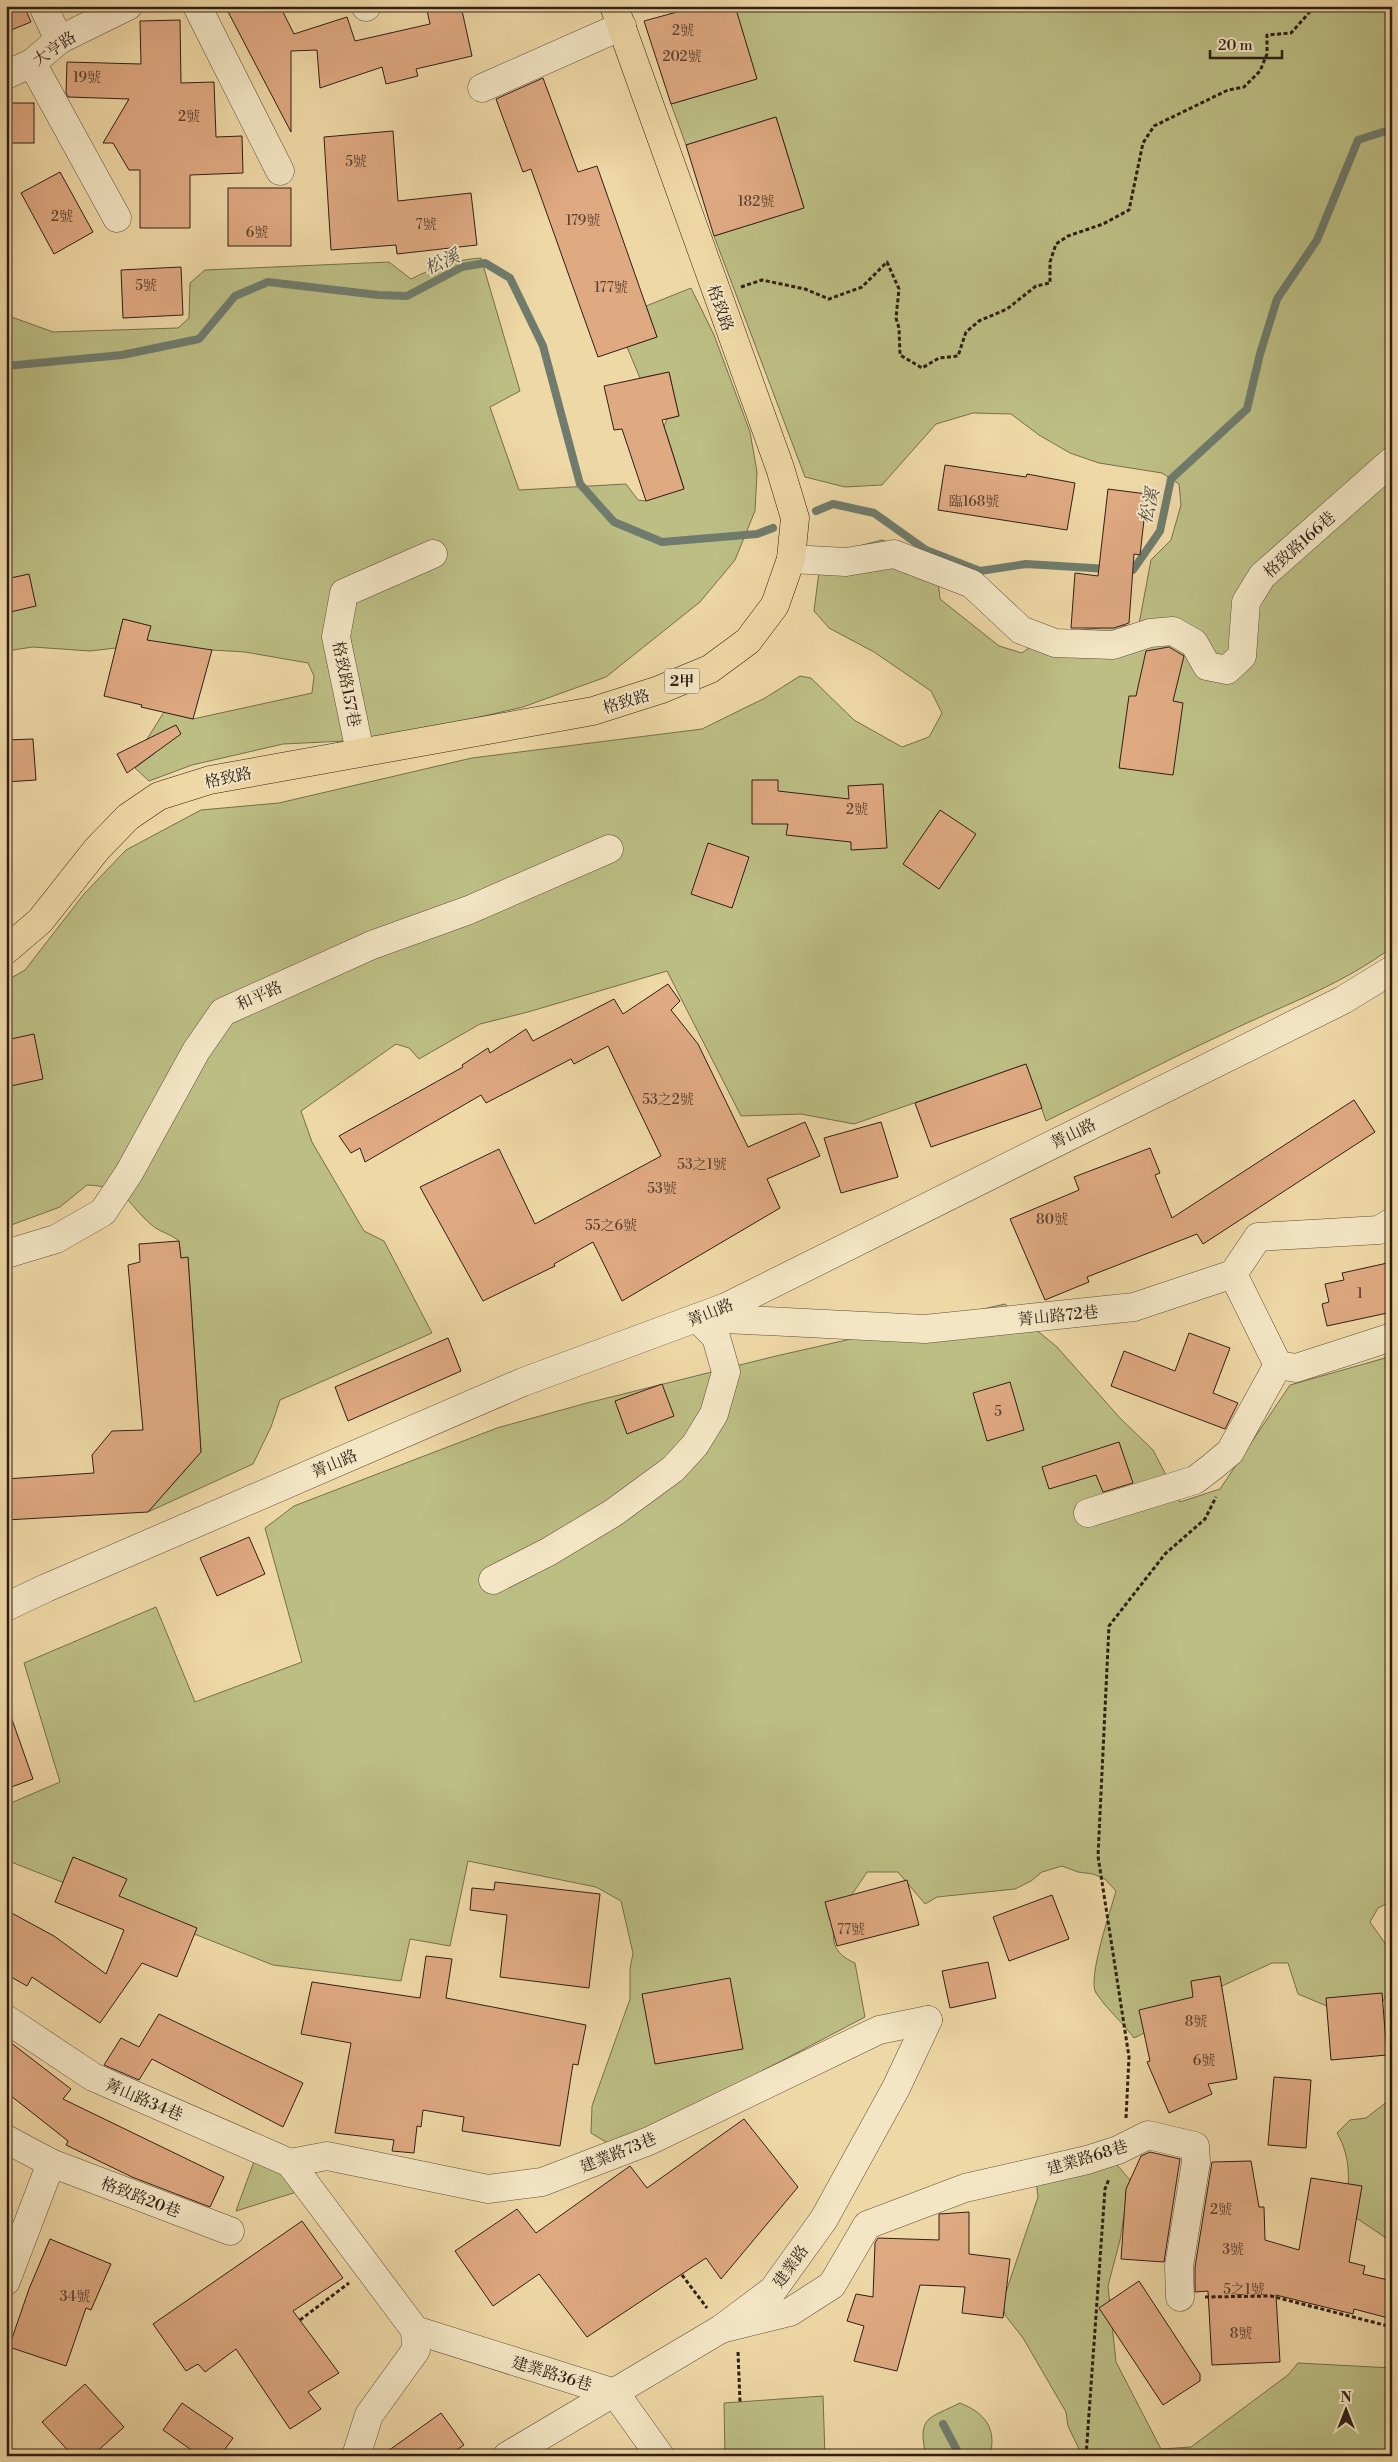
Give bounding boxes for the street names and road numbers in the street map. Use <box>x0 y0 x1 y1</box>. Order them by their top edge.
street label: 大亨路 <box>29 27 80 71</box>
street label: 格致路 <box>702 282 738 334</box>
street label: 格致路166巷 <box>1260 507 1340 582</box>
street label: 格致路157巷 <box>328 639 364 729</box>
road number: 2甲 <box>664 668 700 694</box>
street label: 格致路 <box>600 685 652 719</box>
street label: 格致路 <box>203 763 254 793</box>
street label: 和平路 <box>233 977 285 1015</box>
street label: 菁山路 <box>1047 1114 1099 1153</box>
street label: 菁山路 <box>684 1295 736 1331</box>
street label: 菁山路72巷 <box>1017 1302 1099 1330</box>
street label: 菁山路 <box>308 1445 360 1483</box>
street label: 菁山路34巷 <box>102 2075 186 2125</box>
street label: 建業路73巷 <box>577 2129 660 2177</box>
street label: 建業路68巷 <box>1044 2136 1130 2180</box>
street label: 格致路20巷 <box>98 2174 183 2222</box>
street label: 建業路 <box>769 2241 813 2292</box>
street label: 建業路36巷 <box>509 2352 594 2396</box>

